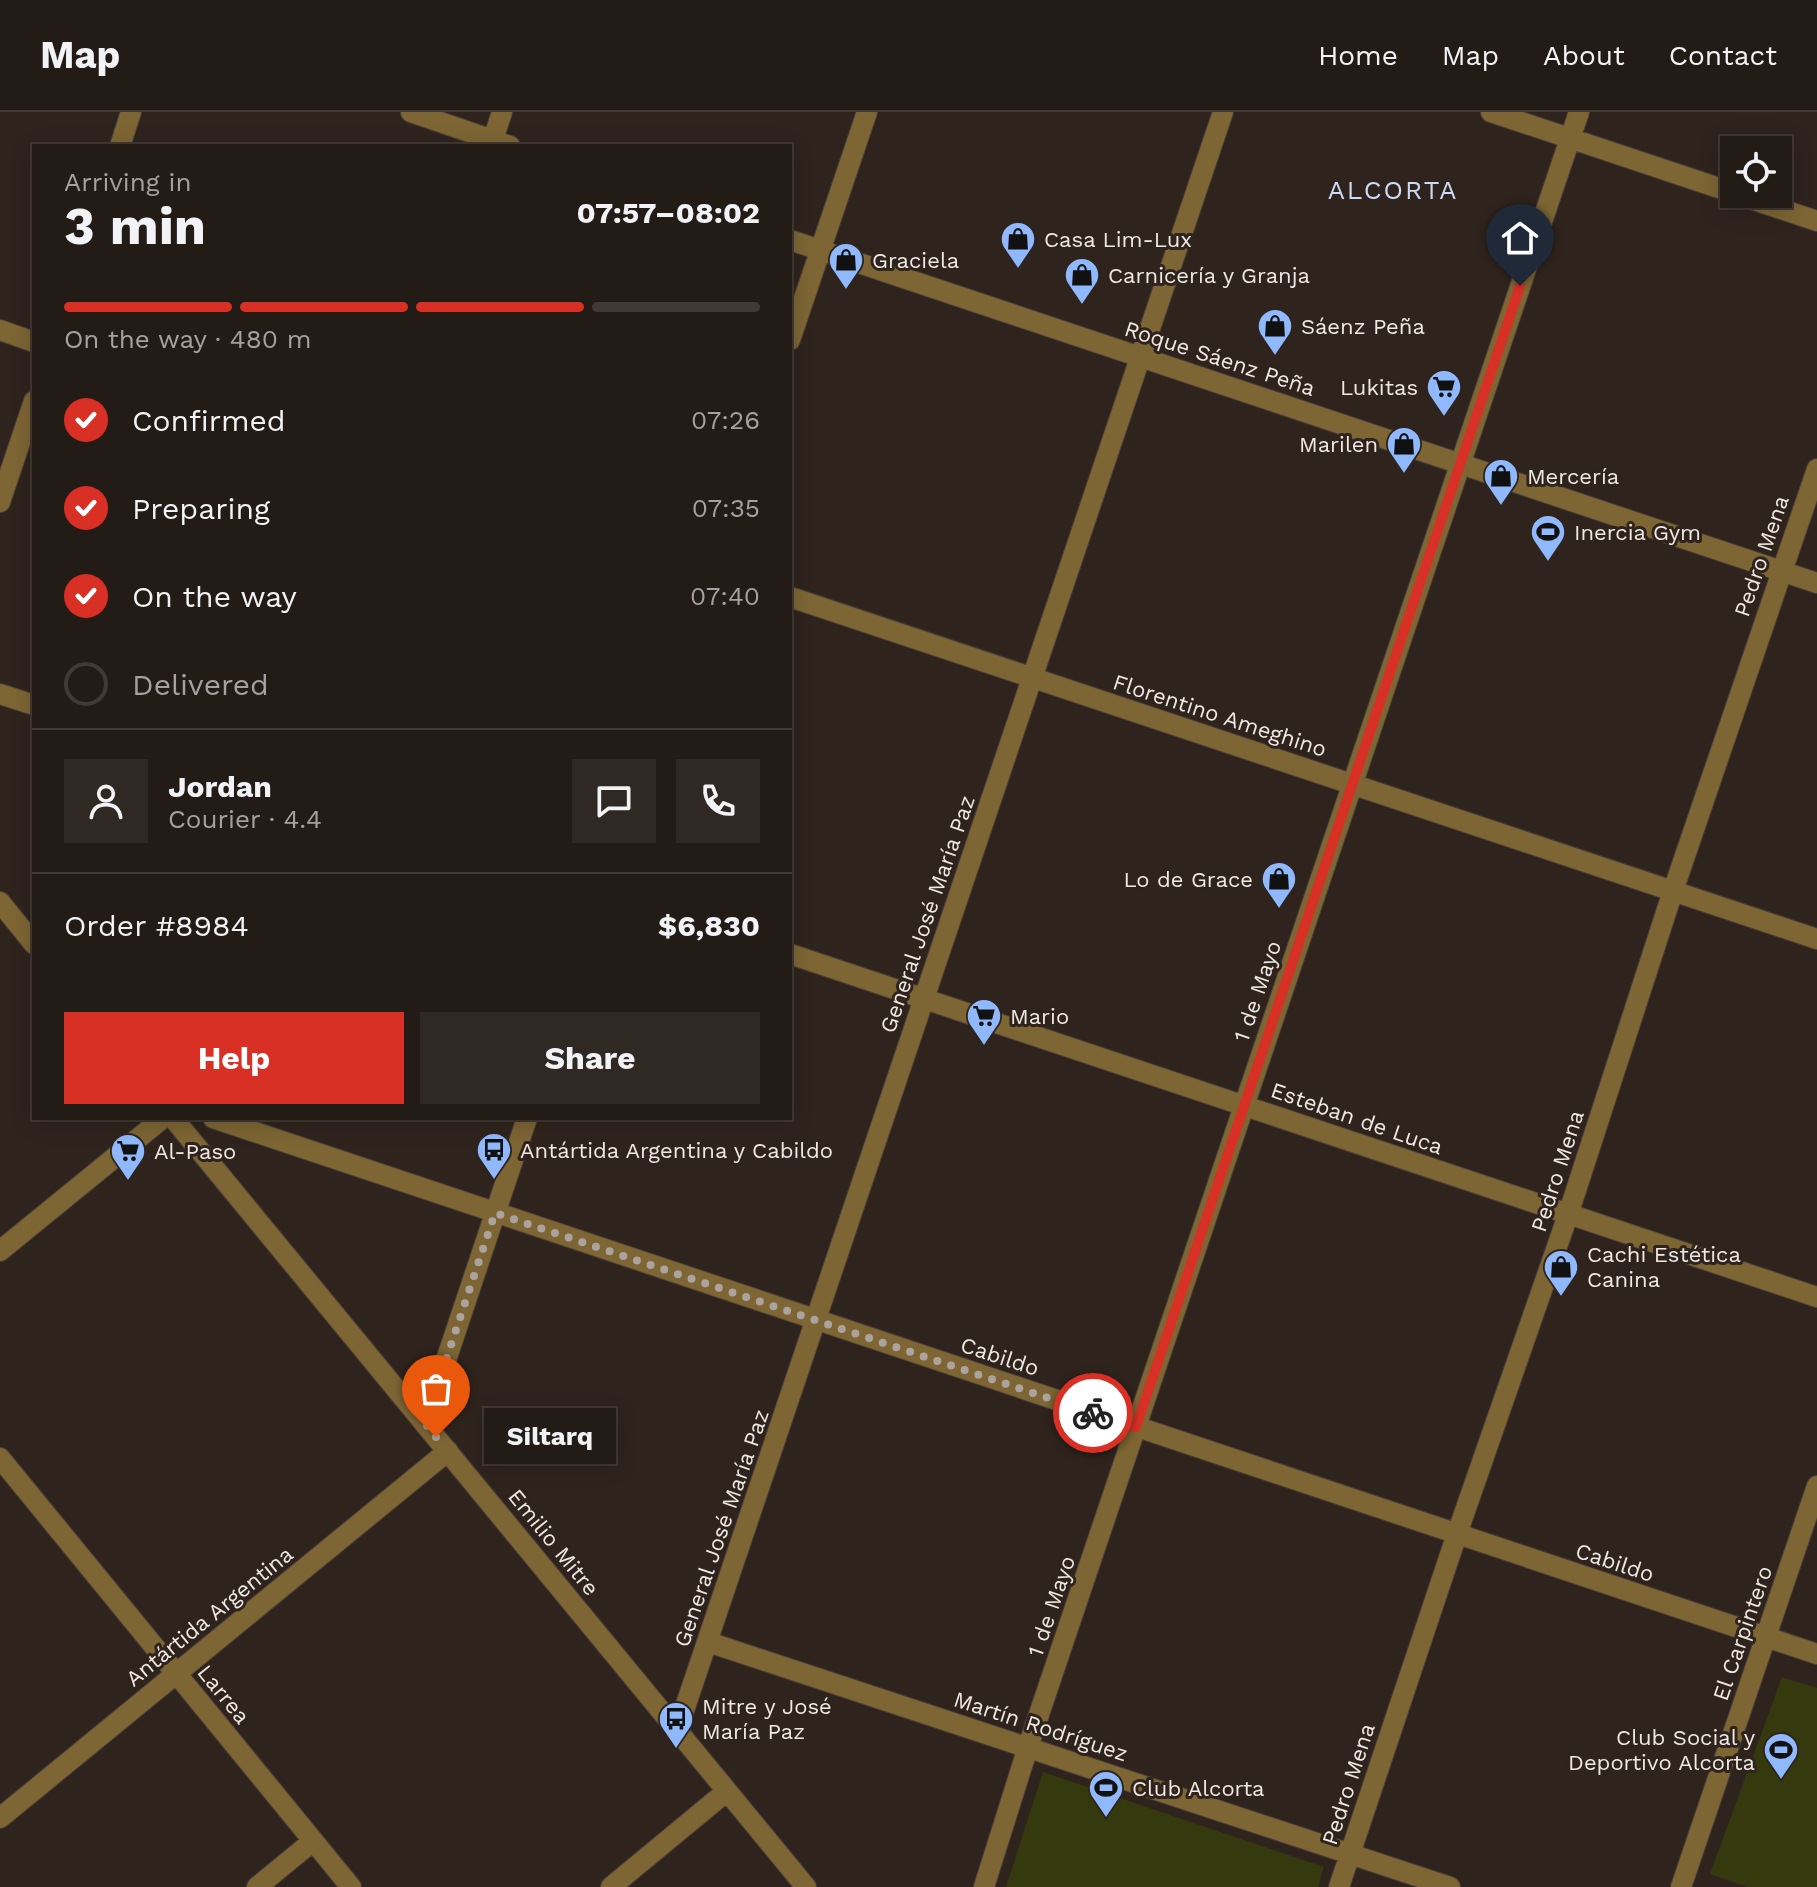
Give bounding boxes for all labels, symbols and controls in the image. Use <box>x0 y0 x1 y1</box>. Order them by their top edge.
text: Map <box>40 33 120 77</box>
text: Home <box>1318 39 1398 72</box>
text: Map <box>1442 39 1499 72</box>
text: About <box>1543 39 1625 72</box>
text: Contact <box>1669 39 1777 72</box>
map controls <box>1720 136 1792 208</box>
button: locate <box>1720 136 1792 208</box>
text: Arriving in <box>64 167 192 197</box>
district label: ALCORTA <box>1328 175 1458 205</box>
text: 07:57–08:02 <box>576 195 760 230</box>
text: 3 min <box>64 196 206 257</box>
pin <box>1486 204 1554 286</box>
icon: home <box>1498 216 1542 260</box>
shop icon: Casa Lim-Lux <box>999 220 1037 270</box>
place label: Casa Lim-Lux <box>1044 227 1192 252</box>
shop icon: Graciela <box>827 241 865 291</box>
place label: Graciela <box>872 248 959 273</box>
shop icon: Carnicería y Granja <box>1063 256 1101 306</box>
place label: Carnicería y Granja <box>1108 263 1310 288</box>
shop icon: Sáenz Peña <box>1256 307 1294 357</box>
place label: Sáenz Peña <box>1301 314 1425 339</box>
street label: Roque Sáenz Peña <box>1121 316 1318 401</box>
text: On the way · 480 m <box>64 324 312 354</box>
supermarket icon: Lukitas <box>1425 368 1463 418</box>
place label: Lukitas <box>1340 375 1418 400</box>
icon: check <box>64 398 108 442</box>
text: Confirmed <box>132 403 286 438</box>
text: 07:26 <box>691 405 760 435</box>
shop icon: Marilen <box>1385 425 1423 475</box>
place label: Marilen <box>1299 432 1378 457</box>
shop icon: Mercería <box>1482 457 1520 507</box>
place label: Mercería <box>1527 464 1619 489</box>
icon: check <box>64 486 108 530</box>
text: Preparing <box>132 491 270 526</box>
street label: Pedro Mena <box>1729 492 1794 620</box>
text: 07:35 <box>692 493 760 523</box>
sports icon: Inercia Gym <box>1529 513 1567 563</box>
place label: Inercia Gym <box>1574 520 1701 545</box>
icon: check <box>64 574 108 618</box>
text: On the way <box>132 579 297 614</box>
text: 07:40 <box>690 581 760 611</box>
text: Delivered <box>132 667 269 702</box>
street label: Florentino Ameghino <box>1110 669 1330 762</box>
button: person <box>64 759 148 843</box>
button: chat <box>572 759 656 843</box>
button: phone <box>676 759 760 843</box>
text: Jordan <box>168 769 272 804</box>
street label: General José María Paz <box>875 792 980 1036</box>
text: Courier · 4.4 <box>168 804 322 834</box>
shop icon: Lo de Grace <box>1260 860 1298 910</box>
place label: Lo de Grace <box>1123 867 1253 892</box>
text: Order #8984 <box>64 908 249 943</box>
text: $6,830 <box>658 908 760 943</box>
street label: 1 de Mayo <box>1229 937 1286 1045</box>
supermarket icon: Mario <box>965 997 1003 1047</box>
place label: Mario <box>1010 1004 1069 1029</box>
button: Help <box>64 1012 404 1104</box>
button: Share <box>420 1012 760 1104</box>
street label: Esteban de Luca <box>1268 1077 1446 1160</box>
street label: Pedro Mena <box>1526 1107 1589 1235</box>
bus stop icon: Antártida Argentina y Cabildo <box>475 1131 513 1181</box>
supermarket icon: Al-Paso <box>109 1132 147 1182</box>
place label: Antártida Argentina y Cabildo <box>520 1138 833 1163</box>
place label: Al-Paso <box>154 1139 236 1164</box>
place label: Cachi Estética Canina <box>1587 1242 1741 1292</box>
shop icon: Cachi Estética Canina <box>1542 1248 1580 1298</box>
street label: Cabildo <box>958 1332 1042 1381</box>
pin <box>402 1355 470 1437</box>
icon: bag <box>414 1367 458 1411</box>
courier <box>1053 1373 1133 1453</box>
icon: bike <box>1071 1391 1115 1435</box>
street label: General José María Paz <box>669 1406 774 1650</box>
callout: Siltarq <box>484 1409 616 1465</box>
text: Siltarq <box>507 1421 593 1451</box>
street label: Emilio Mitre <box>503 1484 604 1600</box>
street label: Cabildo <box>1573 1538 1657 1587</box>
street label: Antártida Argentina <box>121 1541 298 1691</box>
street label: 1 de Mayo <box>1023 1552 1080 1660</box>
street label: El Carpintero <box>1708 1562 1777 1704</box>
street label: Larrea <box>192 1660 255 1729</box>
street label: Martín Rodríguez <box>951 1687 1131 1766</box>
place label: Mitre y José María Paz <box>702 1694 832 1744</box>
bus stop icon: Mitre y José María Paz <box>657 1700 695 1750</box>
street label: Pedro Mena <box>1317 1720 1380 1848</box>
place label: Club Social y Deportivo Alcorta <box>1568 1725 1756 1775</box>
sports icon: Club Social y Deportivo Alcorta <box>1762 1731 1800 1781</box>
sports icon: Club Alcorta <box>1087 1769 1125 1819</box>
place label: Club Alcorta <box>1132 1776 1265 1801</box>

